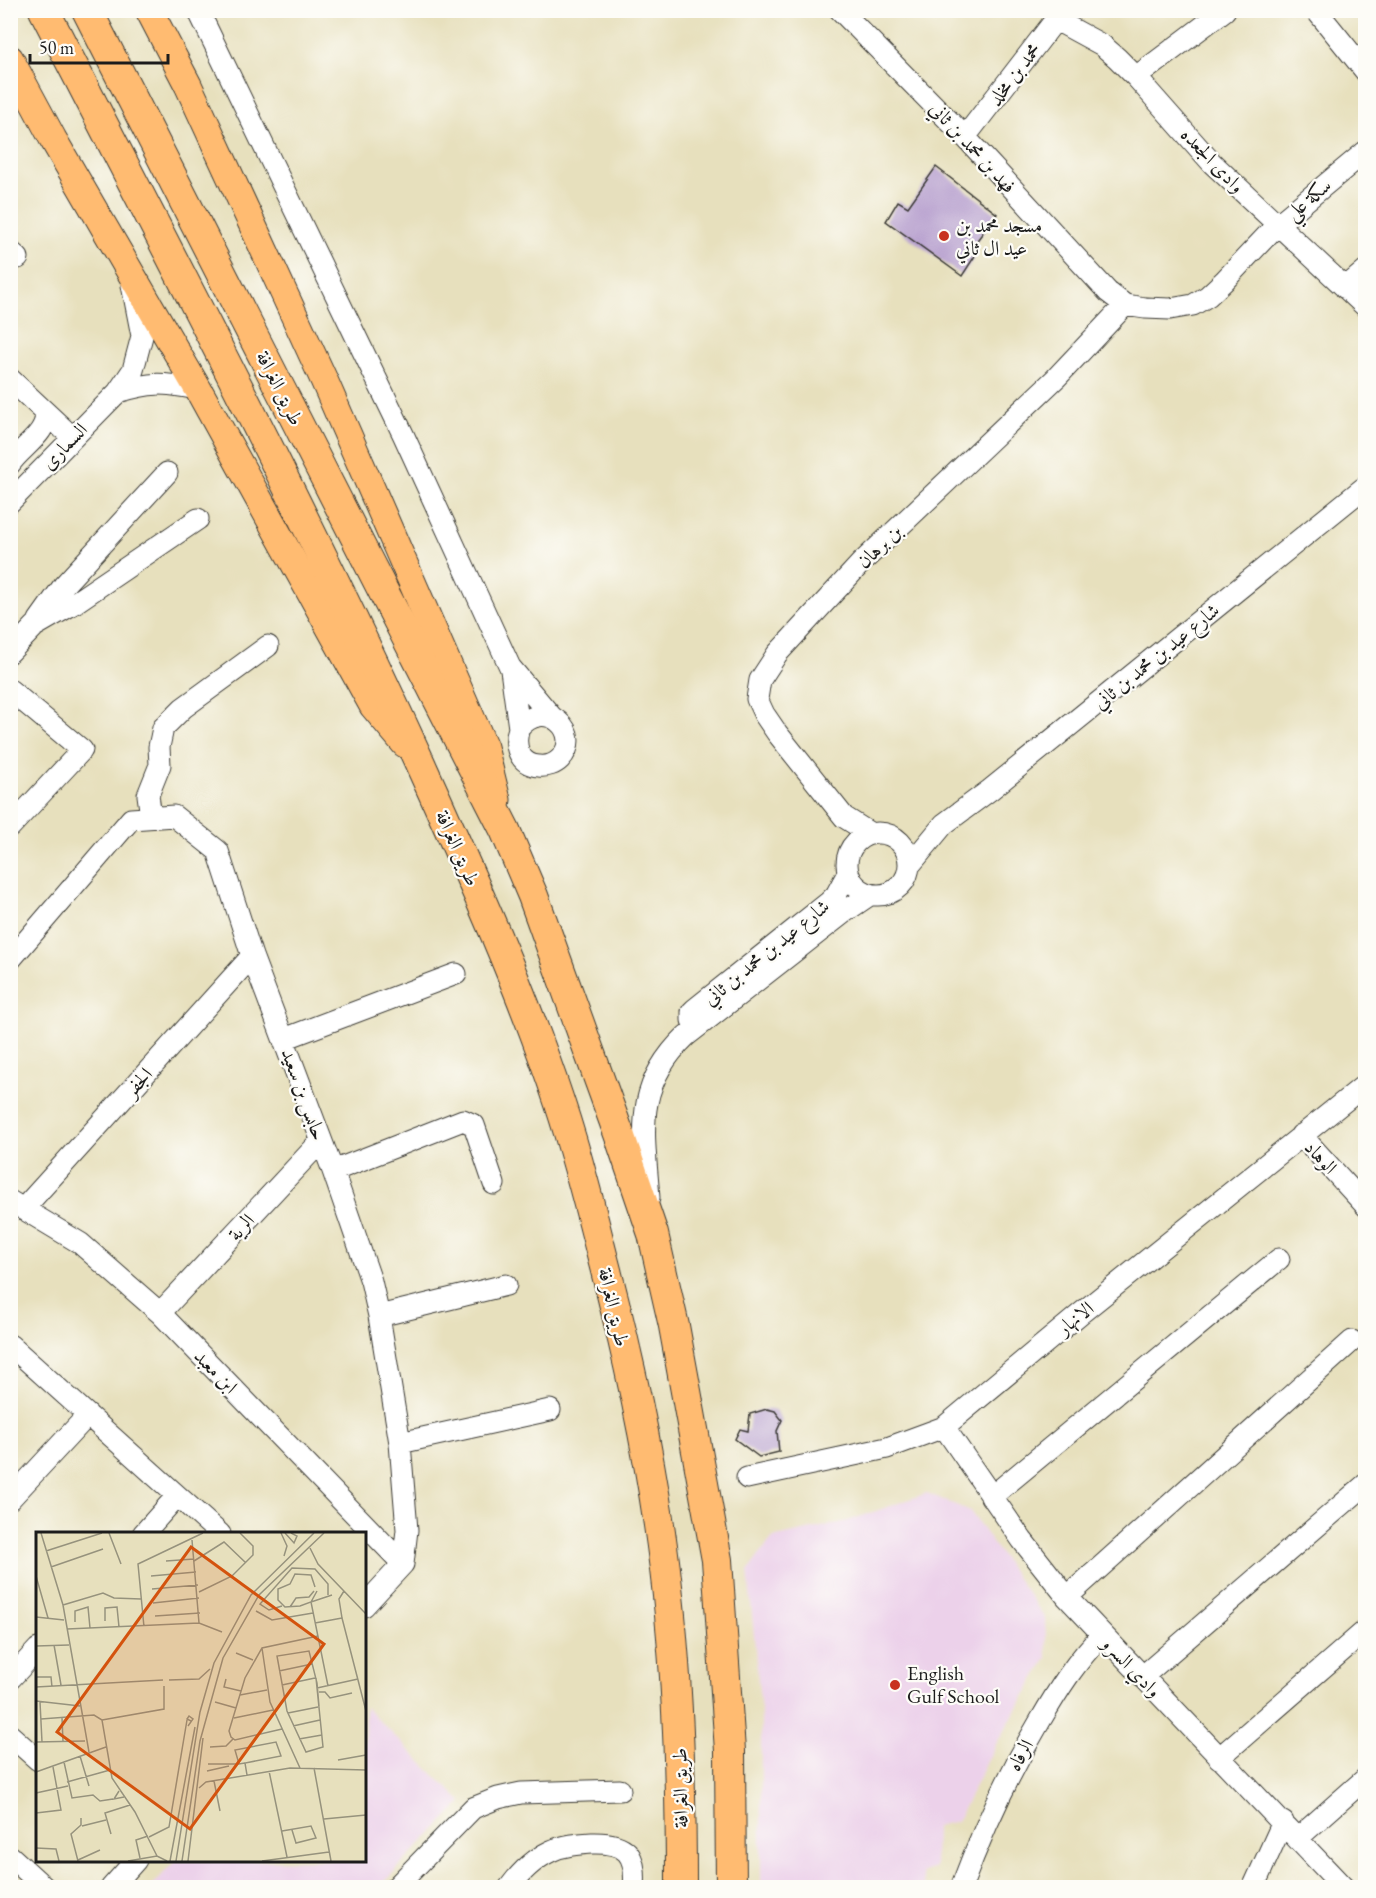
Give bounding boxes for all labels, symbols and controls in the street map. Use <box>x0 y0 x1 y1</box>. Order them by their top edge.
scale bar <box>30 27 168 65</box>
text: 50 m <box>39 36 74 59</box>
street label: محمد بن مخلد <box>981 37 1047 111</box>
street label: فهد بن محمد بن ثاني <box>922 96 1022 200</box>
street label: وادى الجعده <box>1175 122 1251 198</box>
street label: سكة علي <box>1280 172 1341 231</box>
place label: مسجد محمد بن عيد ال ثاني <box>956 212 1042 264</box>
marker: مسجد محمد بن عيد ال ثاني <box>937 229 951 243</box>
street label: طريق الغرافة <box>250 346 310 430</box>
street label: السمارى <box>35 417 93 475</box>
street label: بن برهان <box>851 518 907 574</box>
street label: شارع عيد بن محمد بن ثاني <box>1087 597 1228 719</box>
street label: طريق الغرافة <box>430 806 486 890</box>
street label: شارع عيد بن محمد بن ثاني <box>697 893 838 1015</box>
street label: حابس بن سعيد <box>274 1044 333 1144</box>
street label: الجفر <box>116 1062 158 1104</box>
street label: الوهاد <box>1299 1134 1343 1180</box>
street label: الرية <box>222 1208 260 1246</box>
street label: طريق الغرافة <box>592 1265 636 1349</box>
street label: الانهار <box>1050 1295 1099 1342</box>
street label: ابن معبد <box>188 1343 244 1399</box>
inset map <box>36 1532 366 1862</box>
street label: وادي السرو <box>1093 1630 1167 1705</box>
place label: English Gulf School <box>907 1660 1000 1709</box>
marker: English Gulf School <box>888 1678 902 1692</box>
street label: الرفاه <box>1001 1734 1039 1776</box>
street label: طريق الغرافة <box>666 1748 694 1828</box>

